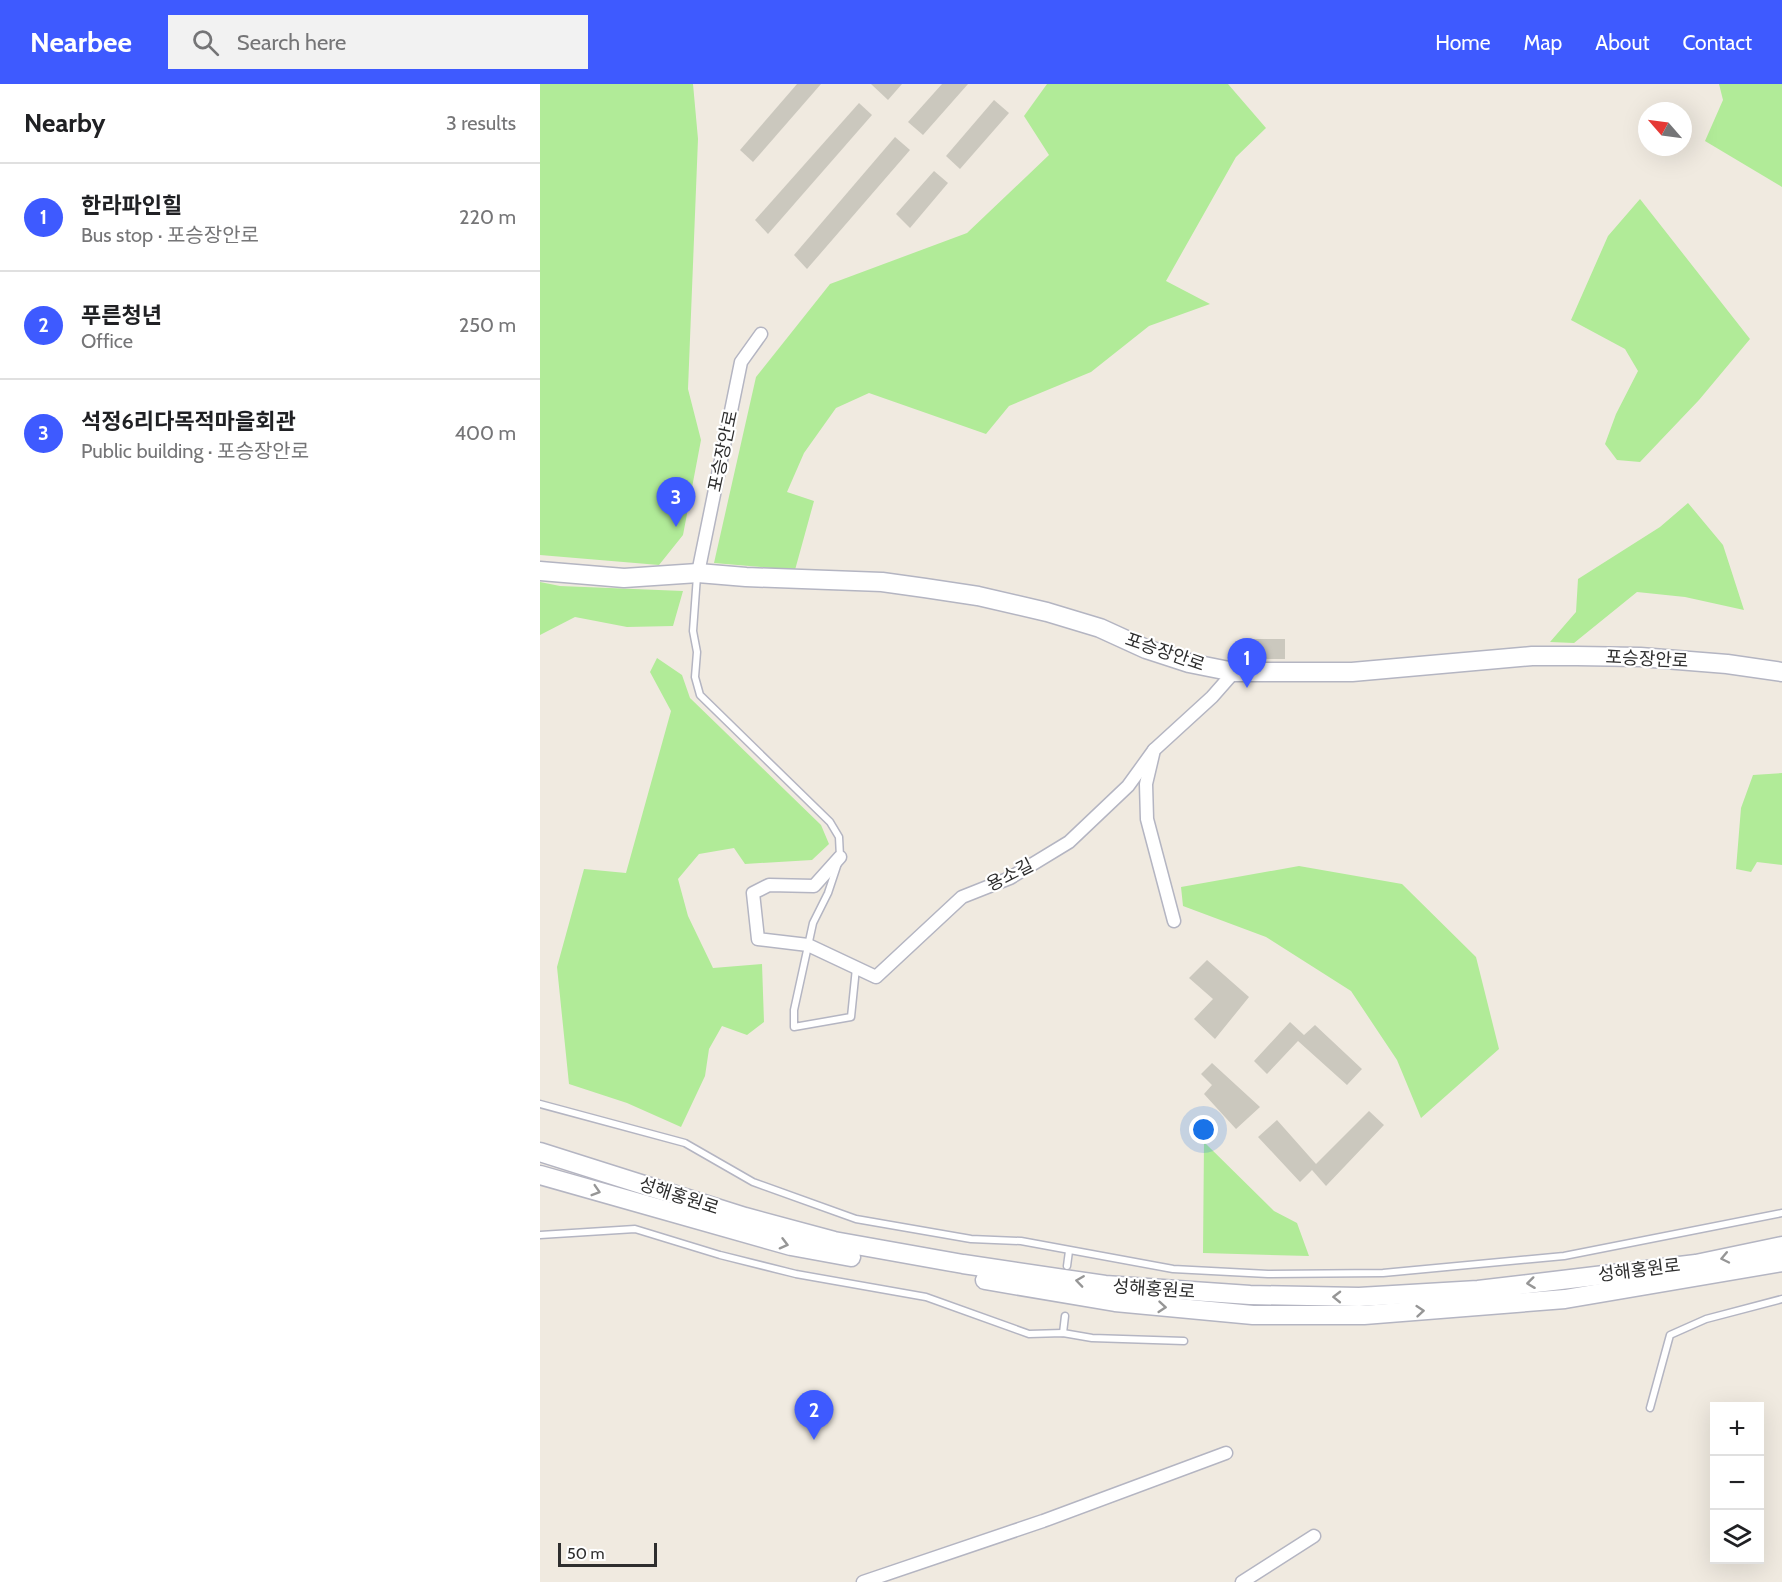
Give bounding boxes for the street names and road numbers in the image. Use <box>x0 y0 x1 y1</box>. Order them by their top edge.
street label: 포승장안로 <box>704 408 742 494</box>
street label: 포승장안로 <box>1122 628 1208 676</box>
street label: 포승장안로 <box>1605 646 1689 672</box>
street label: 용소길 <box>983 854 1037 896</box>
street label: 성해홍원로 <box>636 1173 722 1219</box>
street label: 성해홍원로 <box>1597 1254 1681 1286</box>
street label: 성해홍원로 <box>1112 1275 1196 1303</box>

